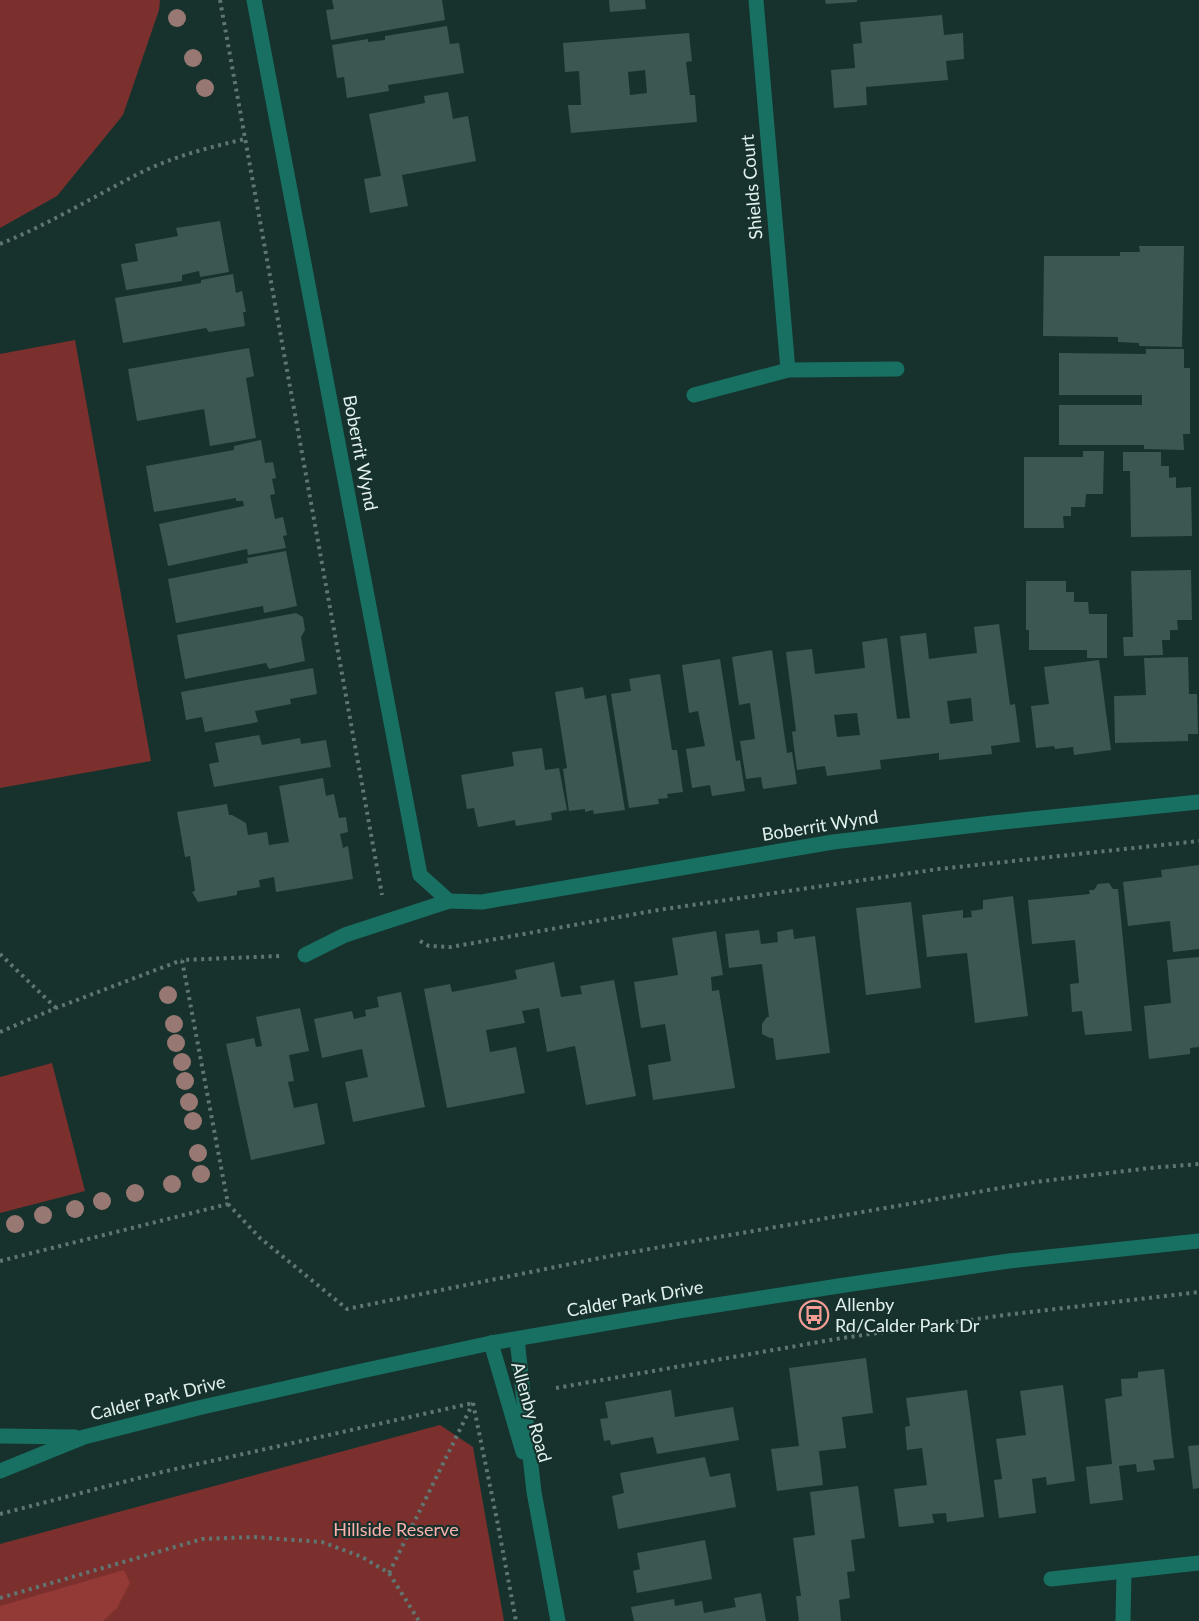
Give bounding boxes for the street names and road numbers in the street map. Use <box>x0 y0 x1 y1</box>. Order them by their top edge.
street label: Shields Court <box>735 133 767 241</box>
street label: Boberrit Wynd <box>339 393 383 512</box>
street label: Boberrit Wynd <box>760 805 879 845</box>
street label: Calder Park Drive <box>565 1275 705 1321</box>
street label: Allenby Road <box>507 1359 557 1464</box>
street label: Calder Park Drive <box>88 1370 228 1424</box>

